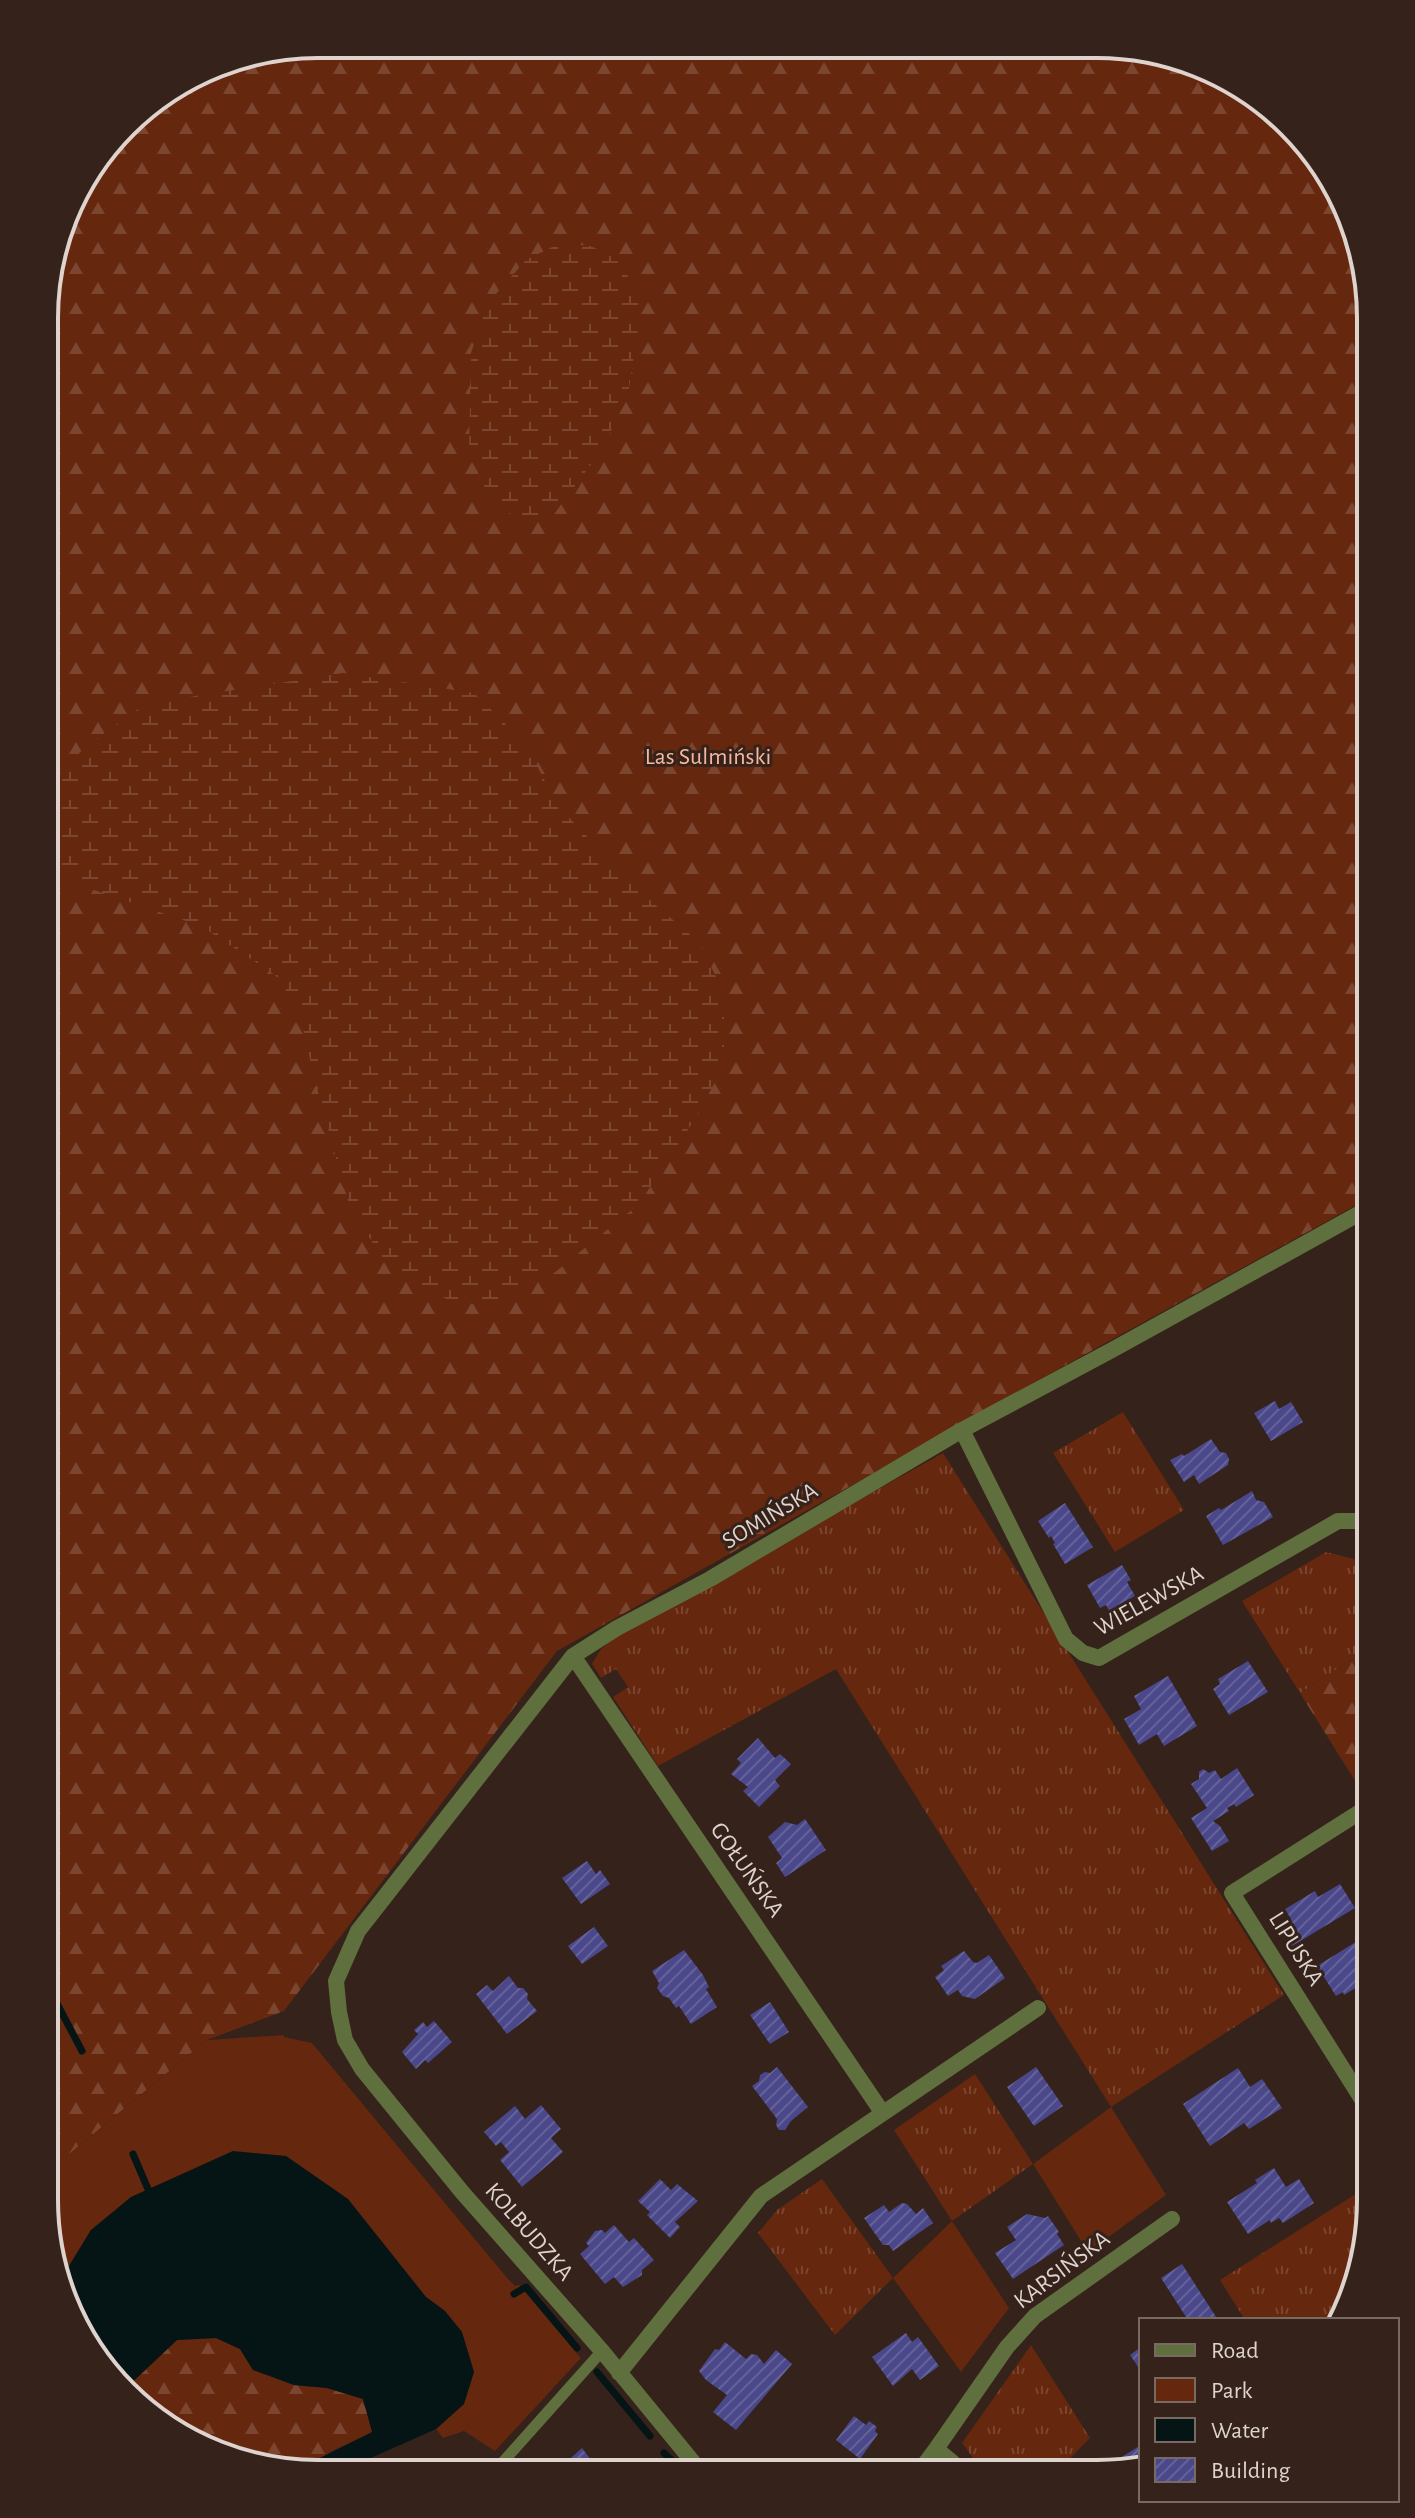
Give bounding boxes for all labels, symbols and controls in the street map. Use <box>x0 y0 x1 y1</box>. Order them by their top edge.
park label: Las Sulmiński <box>645 745 771 769</box>
street label: SOMIŃSKA <box>717 1476 822 1554</box>
street label: WIELEWSKA <box>1091 1561 1208 1641</box>
street label: GOŁUŃSKA <box>706 1817 790 1922</box>
street label: LIPUSKA <box>1264 1908 1328 1990</box>
street label: KOLBUDZKA <box>480 2179 578 2286</box>
street label: KARSIŃSKA <box>1009 2225 1114 2314</box>
legend <box>1139 2318 1399 2502</box>
text: Road <box>1211 2339 1259 2363</box>
text: Park <box>1211 2379 1252 2403</box>
text: Water <box>1211 2419 1269 2443</box>
text: Building <box>1211 2459 1290 2483</box>

